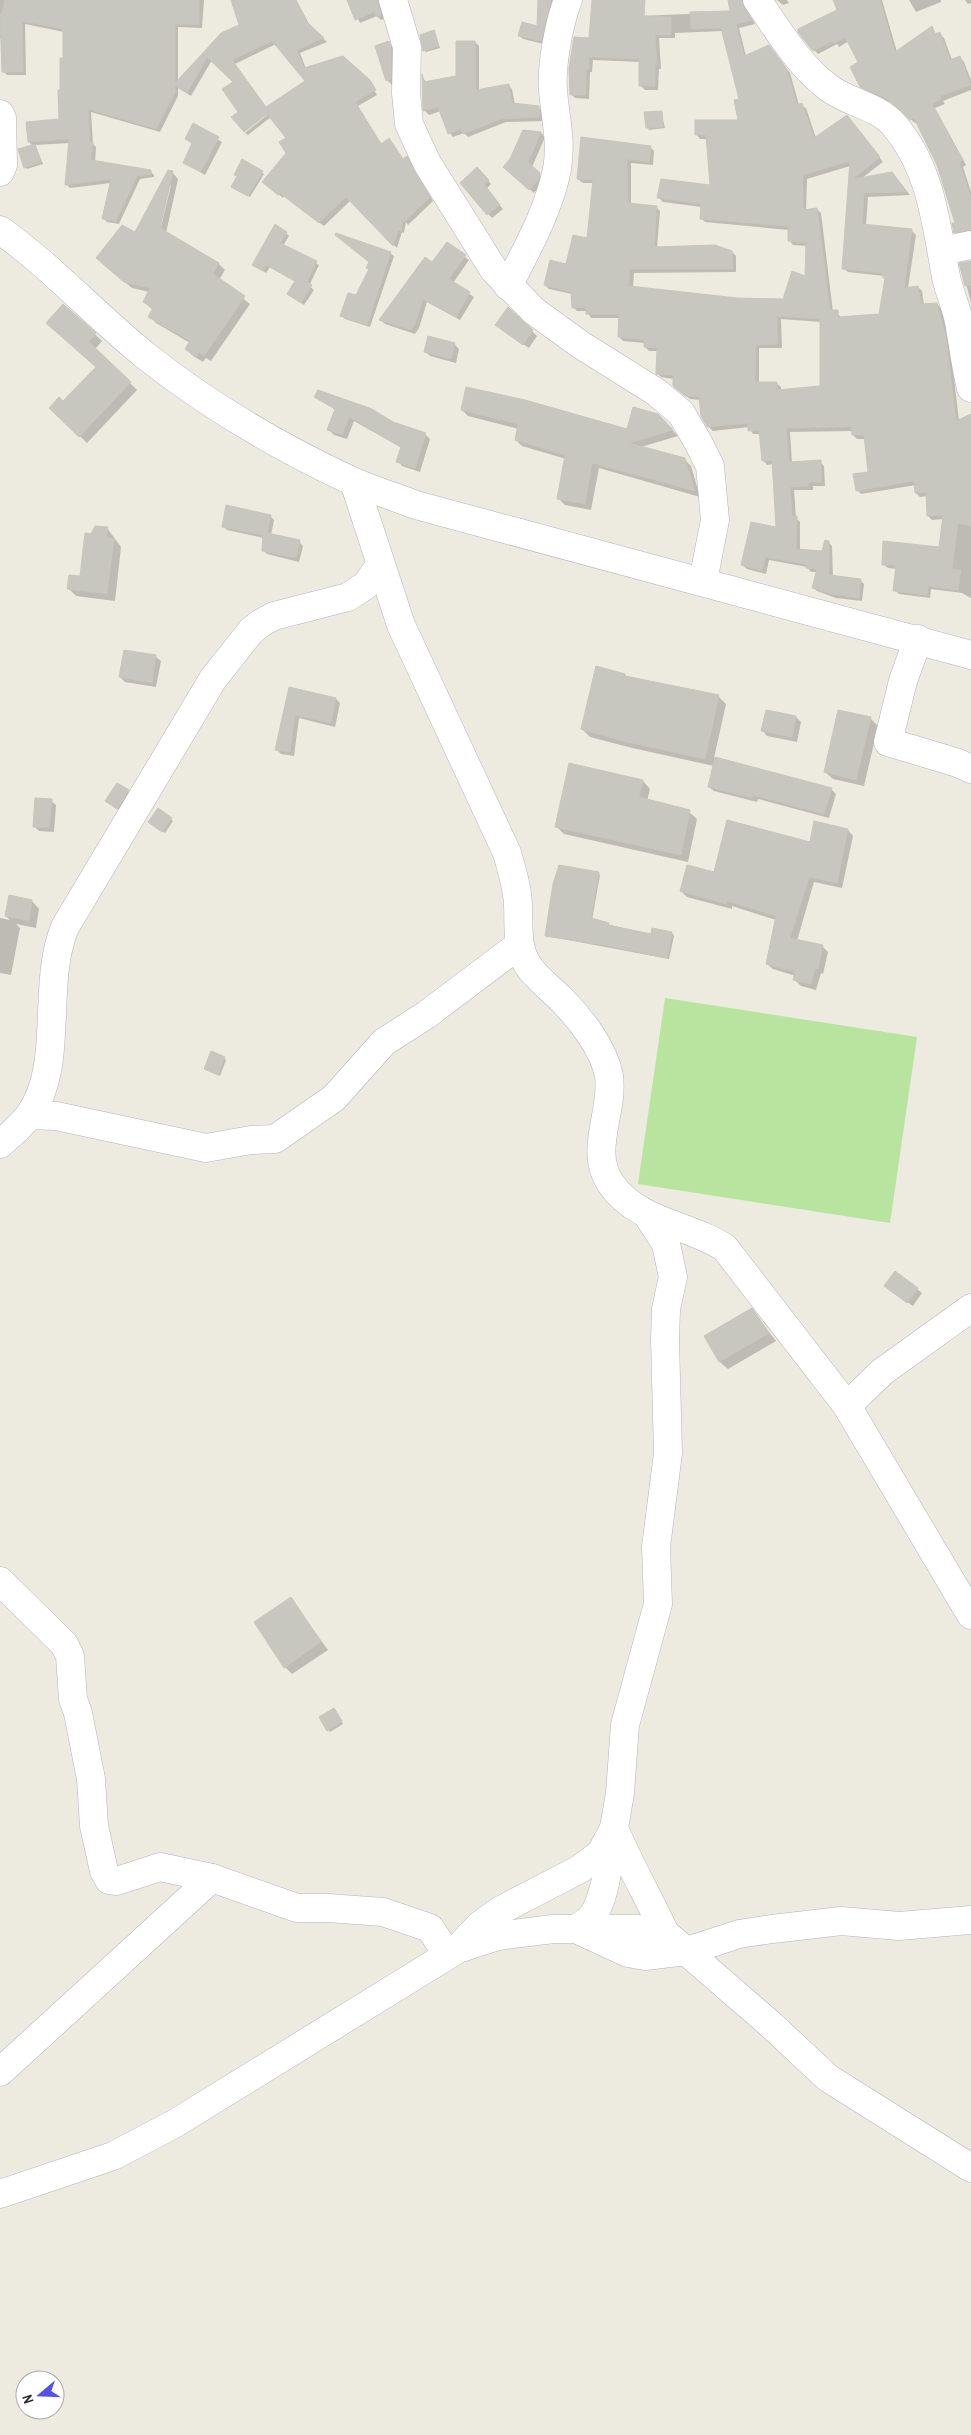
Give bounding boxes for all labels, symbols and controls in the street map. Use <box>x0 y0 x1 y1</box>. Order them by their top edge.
north arrow <box>15 2370 65 2420</box>
text: N <box>18 2392 38 2406</box>

